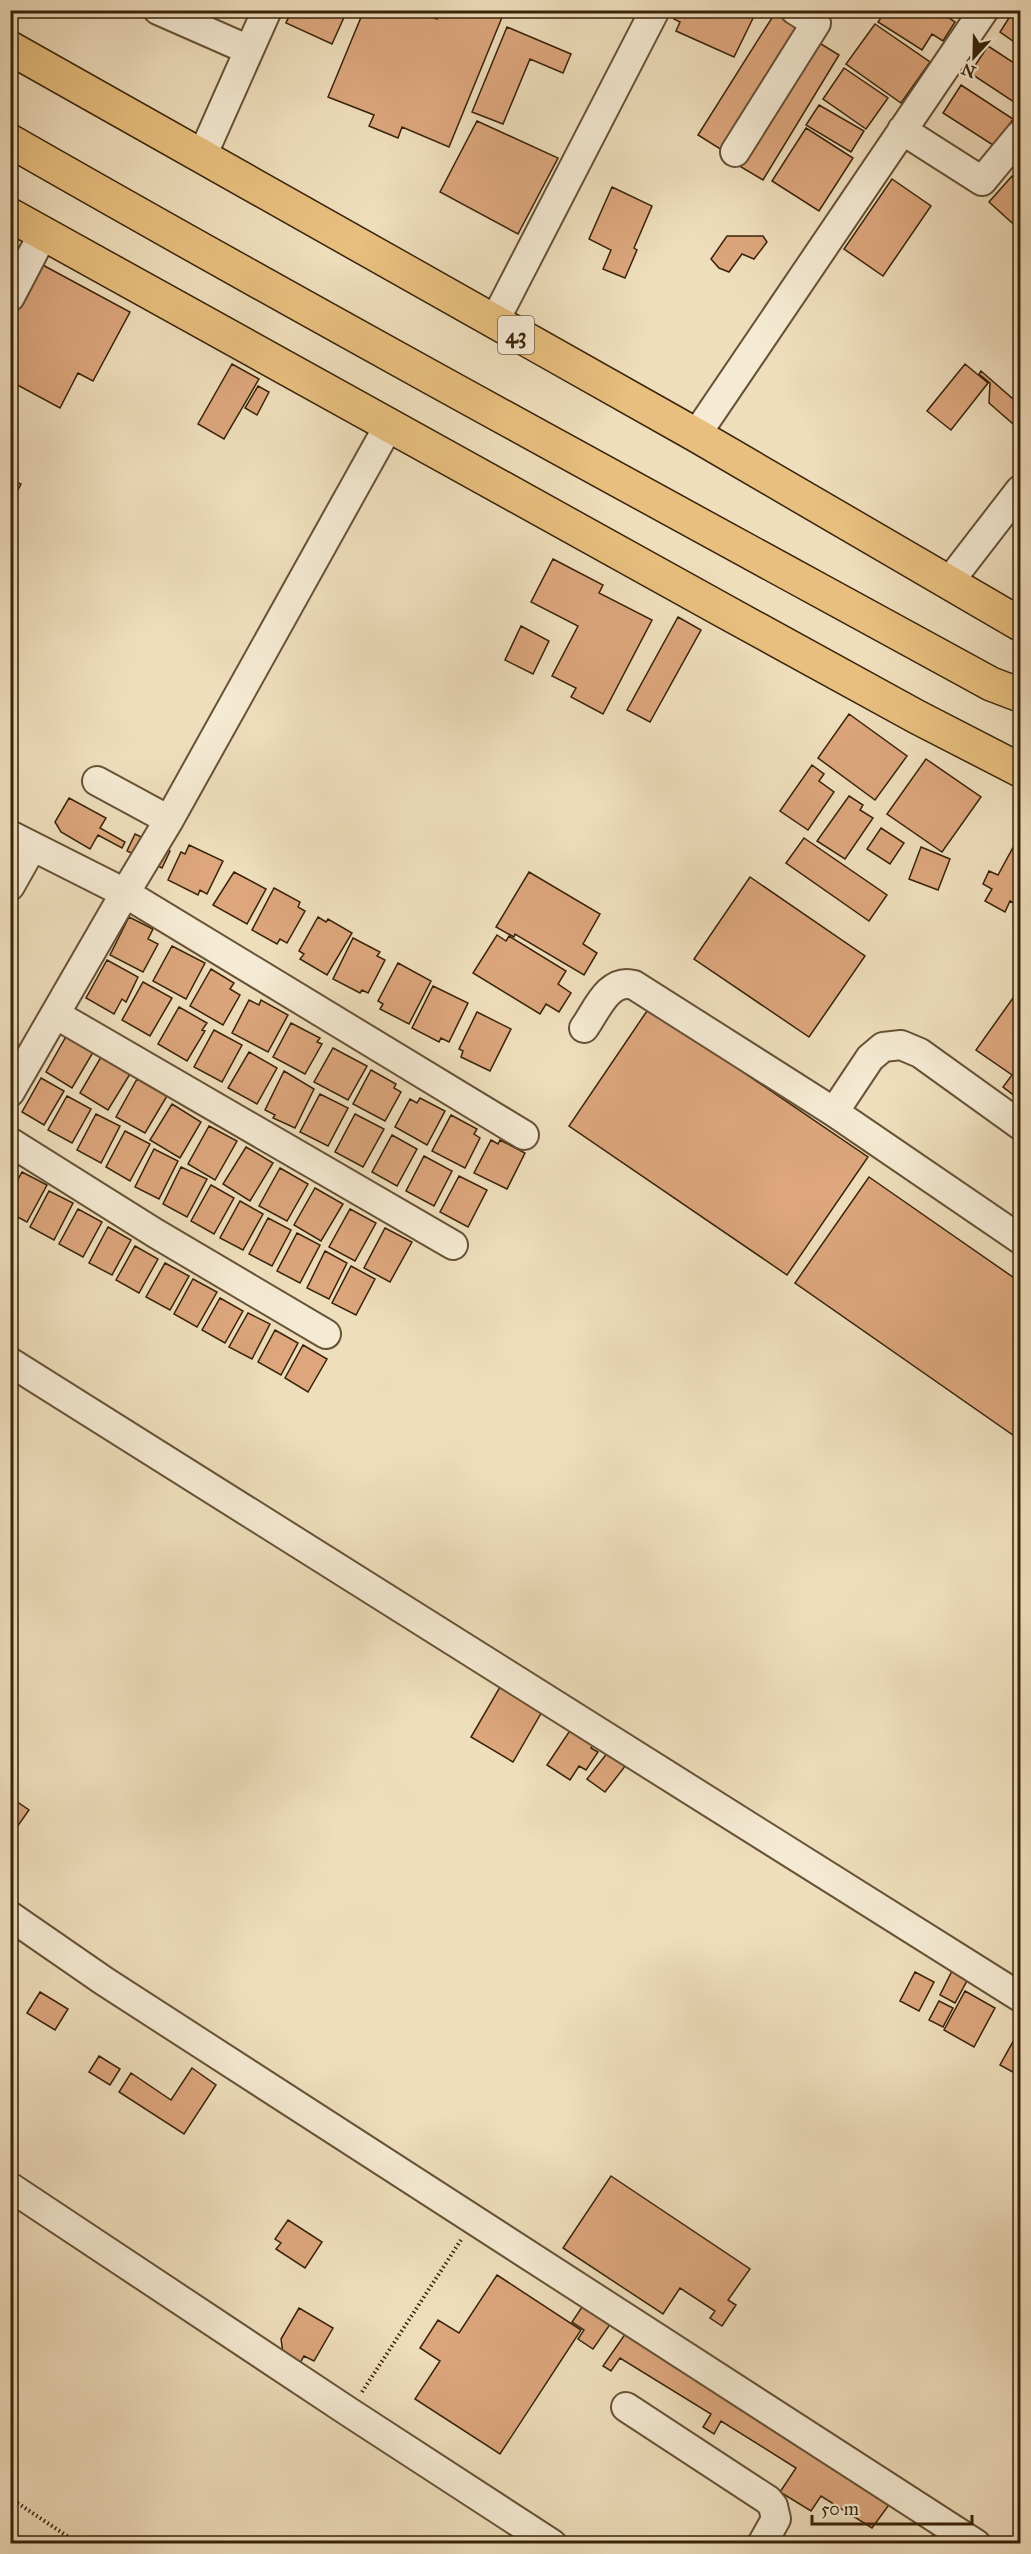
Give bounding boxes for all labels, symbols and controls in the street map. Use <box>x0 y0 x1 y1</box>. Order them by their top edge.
north arrow <box>944 27 1004 87</box>
text: N <box>958 59 978 82</box>
road number: 43 <box>498 316 534 354</box>
scale bar <box>812 2488 972 2526</box>
text: 50 m <box>821 2498 859 2520</box>

